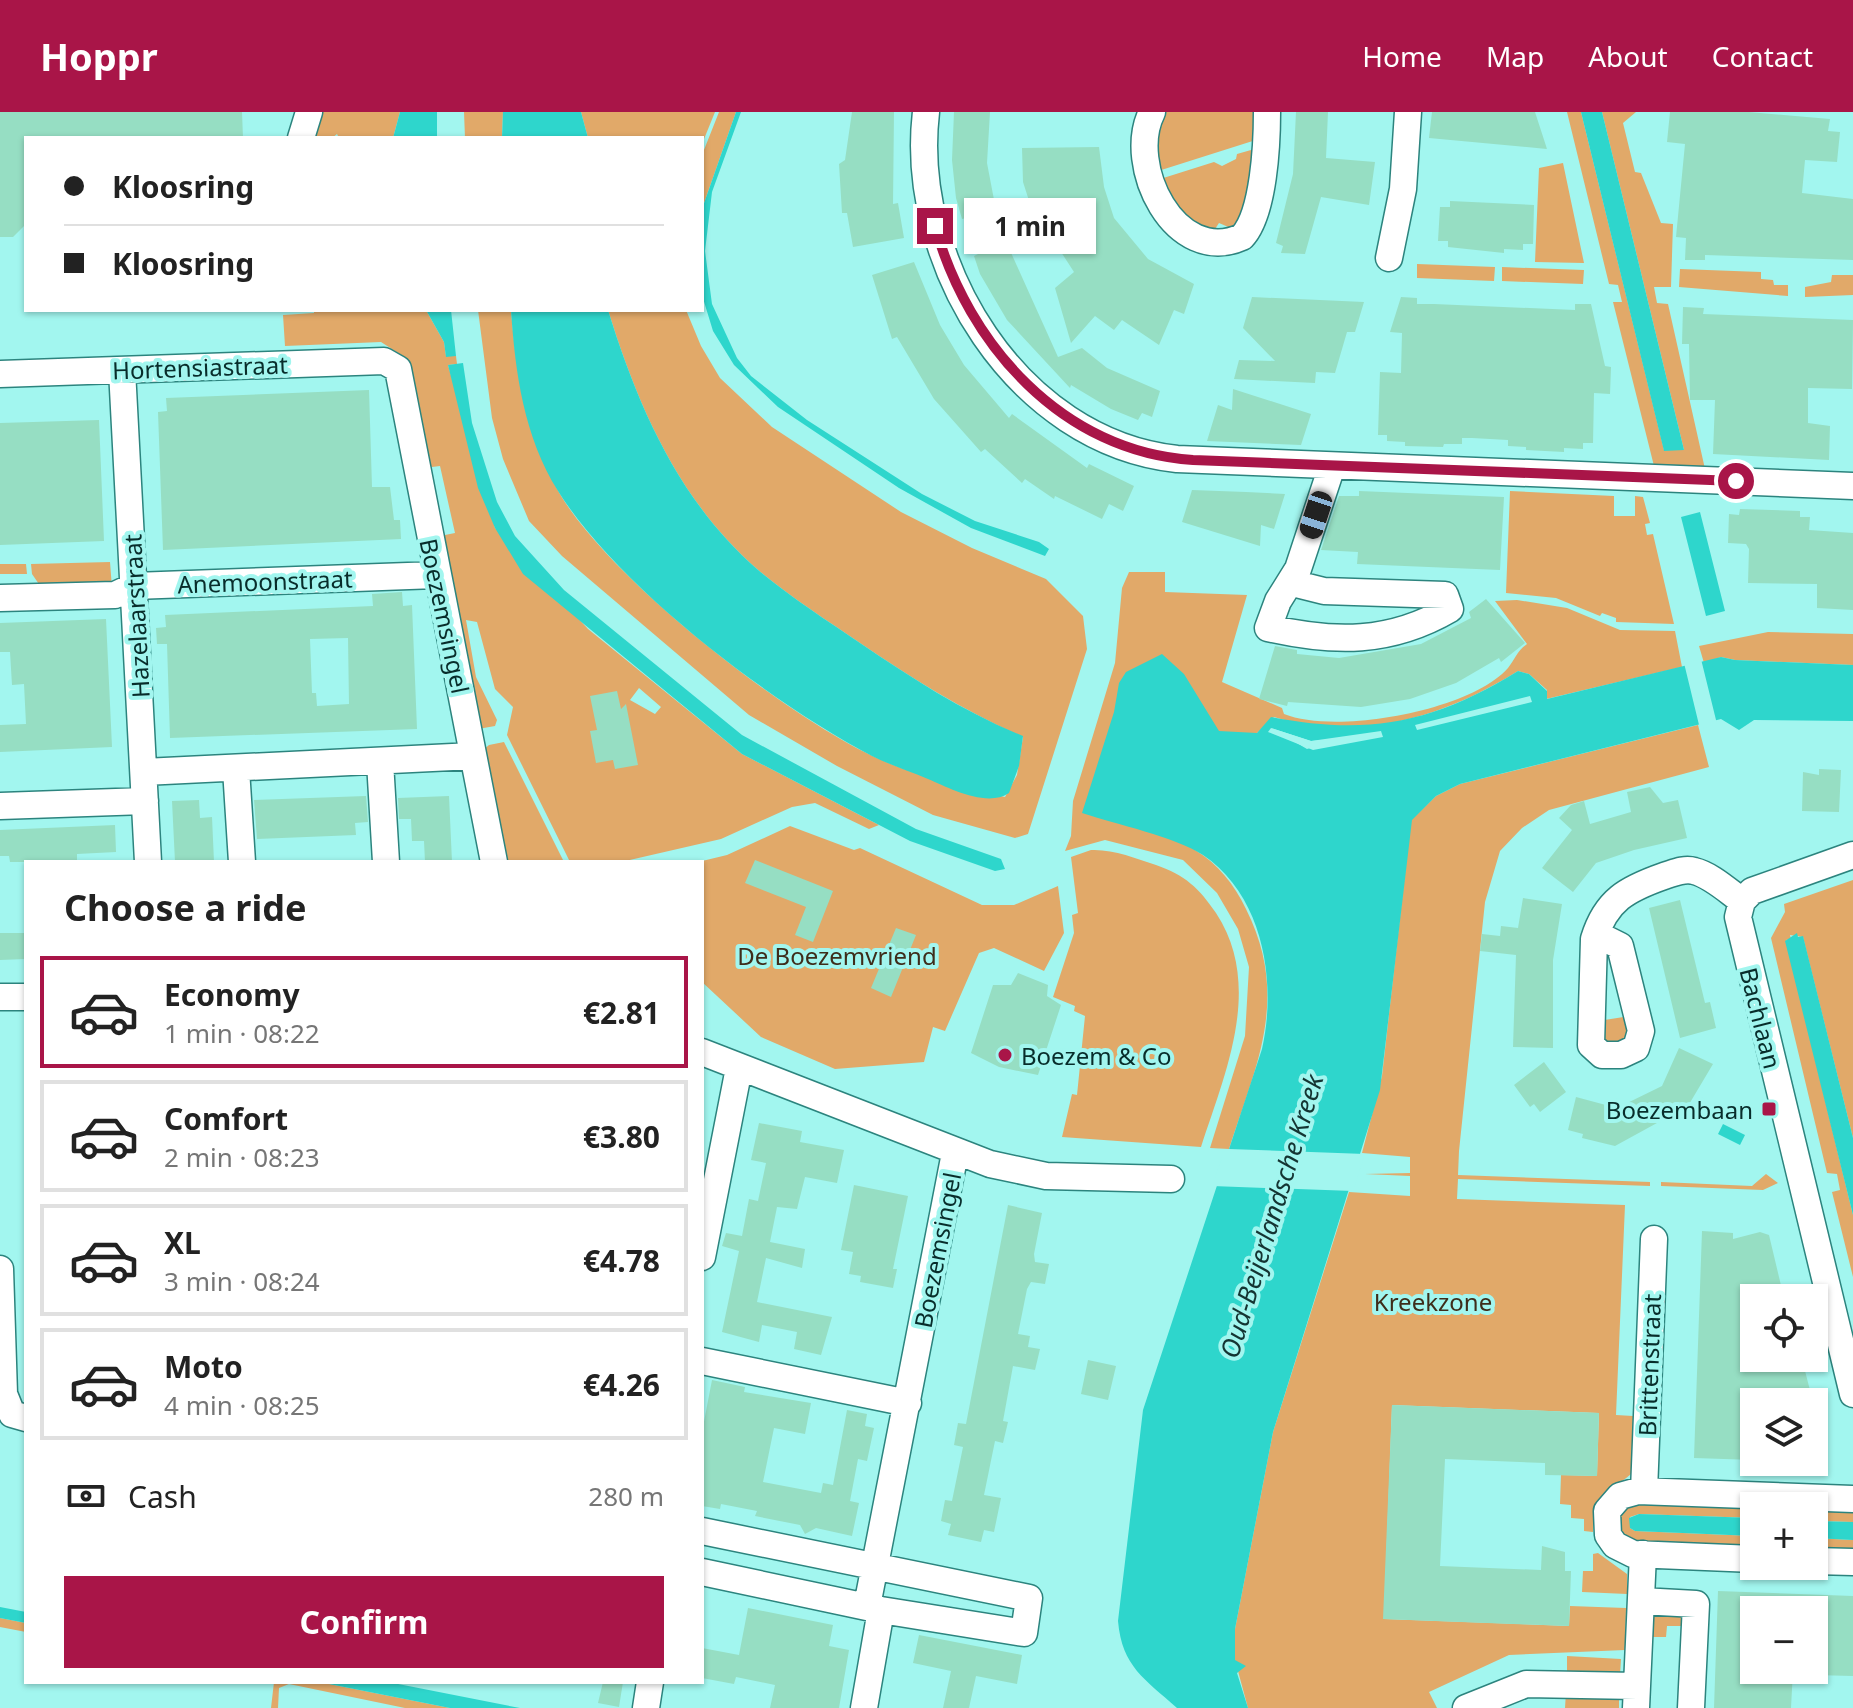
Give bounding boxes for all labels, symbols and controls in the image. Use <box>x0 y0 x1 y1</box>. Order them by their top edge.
text: Hoppr <box>40 30 158 82</box>
text: Home <box>1362 37 1442 75</box>
text: Map <box>1486 37 1544 75</box>
text: About <box>1588 37 1668 75</box>
text: Contact <box>1712 37 1813 75</box>
text: Kloosring <box>112 166 254 207</box>
callout: 1 min <box>963 198 1095 254</box>
route end <box>917 208 953 244</box>
text: 1 min <box>994 208 1066 244</box>
text: Kloosring <box>112 243 254 284</box>
street label: Hortensiastraat <box>112 347 289 387</box>
route start <box>1718 463 1754 499</box>
car <box>1297 488 1335 542</box>
street label: Hazelaarstraat <box>115 533 157 699</box>
street label: Boezemsingel <box>412 535 478 697</box>
street label: Anemoonstraat <box>177 561 353 601</box>
text: Choose a ride <box>64 883 306 932</box>
park label: De Boezemvriend <box>737 939 937 972</box>
street label: Bachlaan <box>1732 964 1790 1072</box>
text: Economy <box>164 974 300 1015</box>
icon: car <box>68 976 140 1048</box>
text: €2.81 <box>583 992 660 1033</box>
text: 1 min · 08:22 <box>164 1015 320 1051</box>
place label: Boezem & Co <box>1021 1039 1171 1072</box>
marker: Boezem & Co <box>996 1046 1014 1064</box>
water label: Oud-Beijerlandsche Kreek <box>1211 1069 1332 1362</box>
place label: Boezembaan <box>1606 1093 1753 1126</box>
text: Comfort <box>164 1098 288 1139</box>
icon: car <box>68 1100 140 1172</box>
marker: Boezembaan <box>1760 1100 1778 1118</box>
text: €3.80 <box>583 1116 660 1157</box>
text: 2 min · 08:23 <box>164 1139 320 1175</box>
street label: Boezemsingel <box>906 1169 968 1331</box>
text: XL <box>164 1222 201 1263</box>
icon: car <box>68 1224 140 1296</box>
text: €4.78 <box>583 1240 660 1281</box>
text: 3 min · 08:24 <box>164 1263 320 1299</box>
map controls <box>1740 1284 1828 1684</box>
button: locate <box>1740 1284 1828 1372</box>
park label: Kreekzone <box>1374 1285 1492 1318</box>
street label: Brittenstraat <box>1630 1293 1668 1437</box>
text: Moto <box>164 1346 243 1387</box>
icon: car <box>68 1348 140 1420</box>
text: €4.26 <box>583 1364 660 1405</box>
text: 4 min · 08:25 <box>164 1387 320 1423</box>
button: layers <box>1740 1388 1828 1476</box>
icon: cash <box>64 1474 108 1518</box>
text: Cash <box>128 1476 197 1517</box>
text: 280 m <box>588 1478 664 1514</box>
button: + <box>1740 1492 1828 1580</box>
button: Confirm <box>64 1576 664 1668</box>
button: − <box>1740 1596 1828 1684</box>

